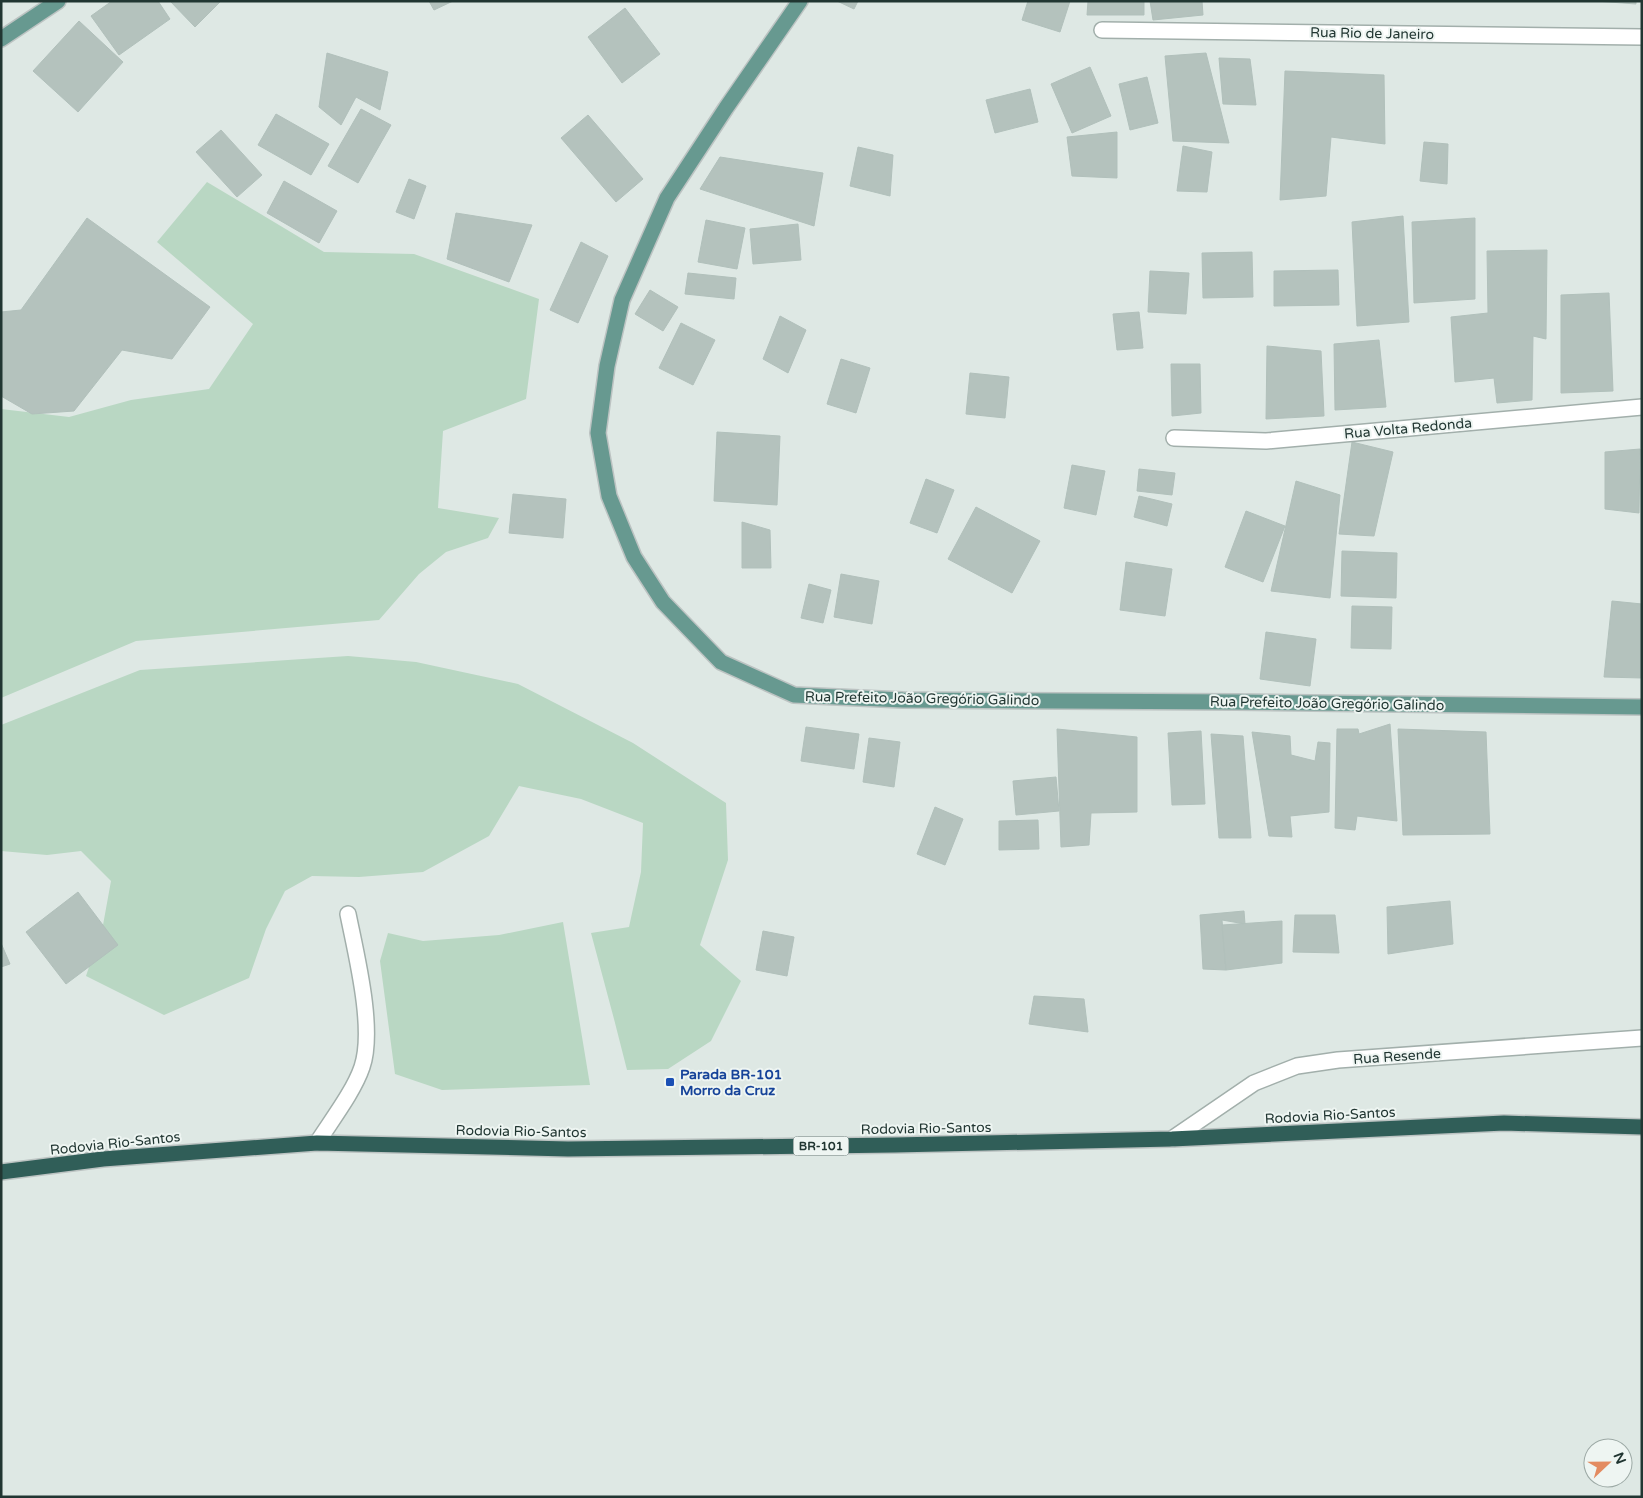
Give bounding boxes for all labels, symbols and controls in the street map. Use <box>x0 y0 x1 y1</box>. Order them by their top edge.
street label: Rua Rio de Janeiro <box>1310 24 1434 43</box>
street label: Rua Volta Redonda <box>1343 414 1473 443</box>
street label: Rua Prefeito João Gregório Galindo <box>805 688 1039 709</box>
street label: Rua Prefeito João Gregório Galindo <box>1210 693 1444 714</box>
street label: Rua Resende <box>1353 1045 1442 1068</box>
place label: Parada BR-101 Morro da Cruz <box>680 1066 782 1099</box>
marker: Parada BR-101 Morro da Cruz <box>664 1076 676 1088</box>
street label: Rodovia Rio-Santos <box>1264 1104 1396 1127</box>
street label: Rodovia Rio-Santos <box>860 1119 992 1138</box>
street label: Rodovia Rio-Santos <box>455 1122 587 1141</box>
street label: Rodovia Rio-Santos <box>49 1128 181 1159</box>
road number: BR-101 <box>794 1136 848 1156</box>
north arrow <box>1583 1438 1633 1488</box>
text: N <box>1610 1450 1630 1467</box>

